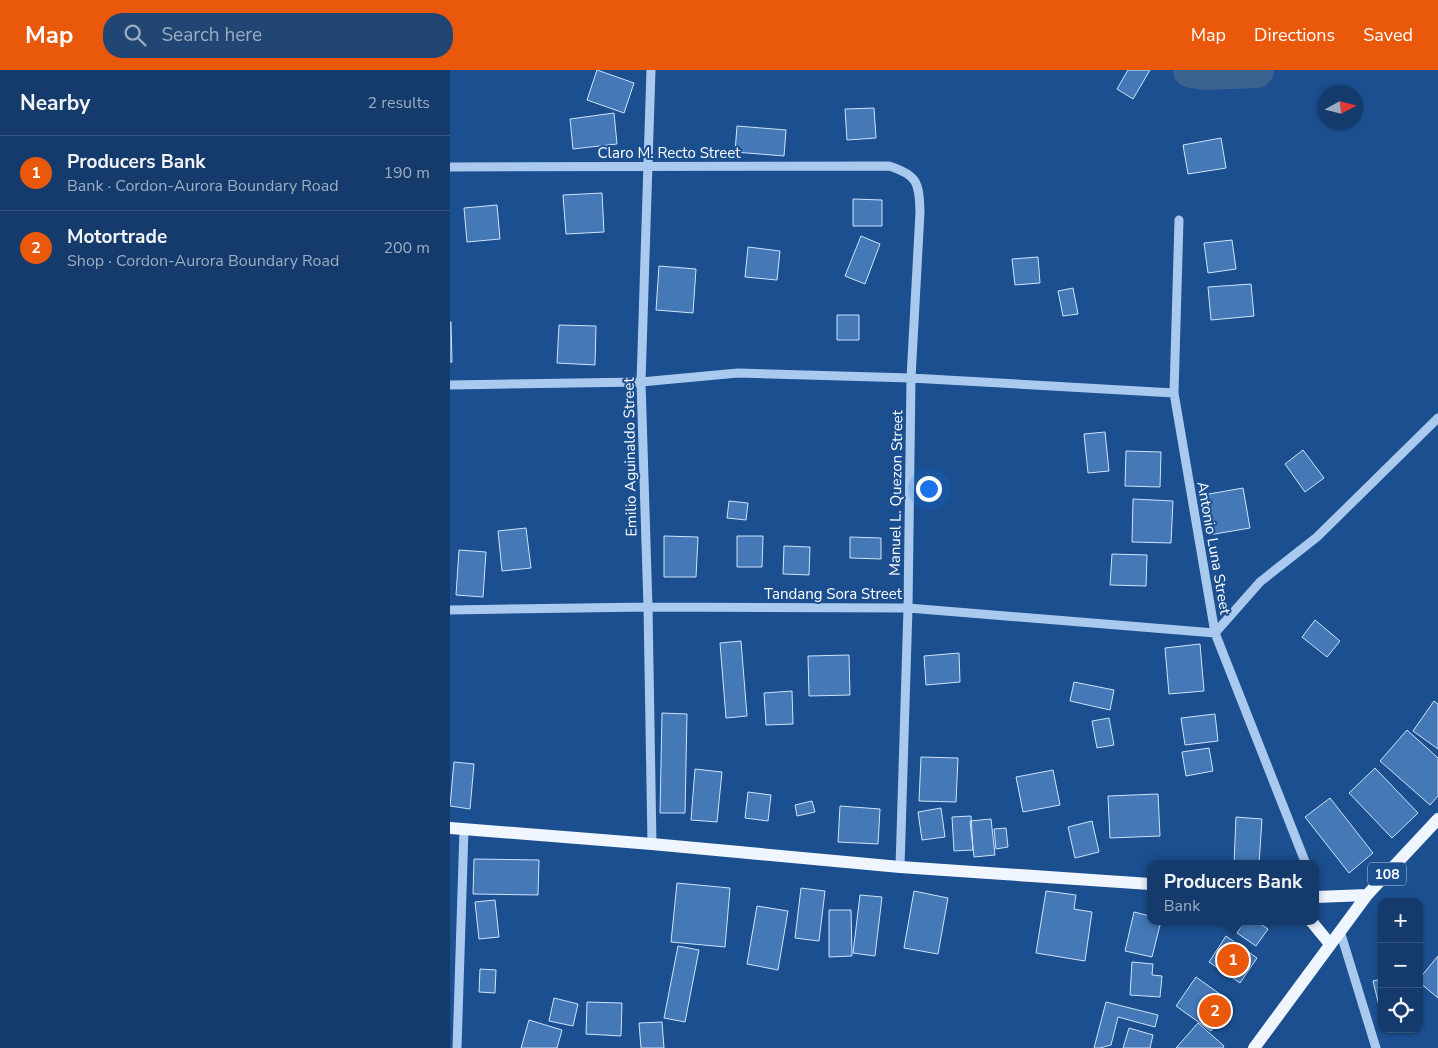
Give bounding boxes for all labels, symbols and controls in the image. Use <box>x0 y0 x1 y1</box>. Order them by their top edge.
search box <box>103 13 453 58</box>
text: Map <box>25 19 73 51</box>
icon: search <box>121 21 149 49</box>
text: Search here <box>161 22 262 48</box>
text: Map <box>1191 23 1226 47</box>
text: Directions <box>1254 23 1335 47</box>
text: Saved <box>1363 23 1413 47</box>
north arrow <box>1318 85 1363 130</box>
text: Nearby <box>20 89 90 117</box>
text: 2 results <box>368 92 430 114</box>
street label: Claro M. Recto Street <box>597 143 741 163</box>
text: Producers Bank <box>67 149 205 175</box>
text: 1 <box>31 162 41 184</box>
text: 190 m <box>383 162 430 184</box>
text: Bank · Cordon-Aurora Boundary Road <box>67 175 339 197</box>
text: Motortrade <box>67 224 167 250</box>
text: 2 <box>31 237 41 259</box>
text: 200 m <box>383 237 430 259</box>
text: Shop · Cordon-Aurora Boundary Road <box>67 250 339 272</box>
street label: Emilio Aguinaldo Street <box>619 376 641 537</box>
street label: Manuel L. Quezon Street <box>885 409 907 576</box>
your location <box>916 476 942 502</box>
street label: Antonio Luna Street <box>1192 480 1236 617</box>
street label: Tandang Sora Street <box>764 584 903 604</box>
popup <box>1147 860 1319 925</box>
road number: 108 <box>1368 862 1406 886</box>
text: Producers Bank <box>1164 869 1302 895</box>
text: Bank <box>1164 895 1200 917</box>
map controls <box>1378 898 1423 1033</box>
button: + <box>1378 898 1423 943</box>
pin: 1 <box>1217 941 1249 979</box>
button: − <box>1378 943 1423 988</box>
button: locate <box>1378 988 1423 1033</box>
pin: 2 <box>1199 992 1231 1030</box>

